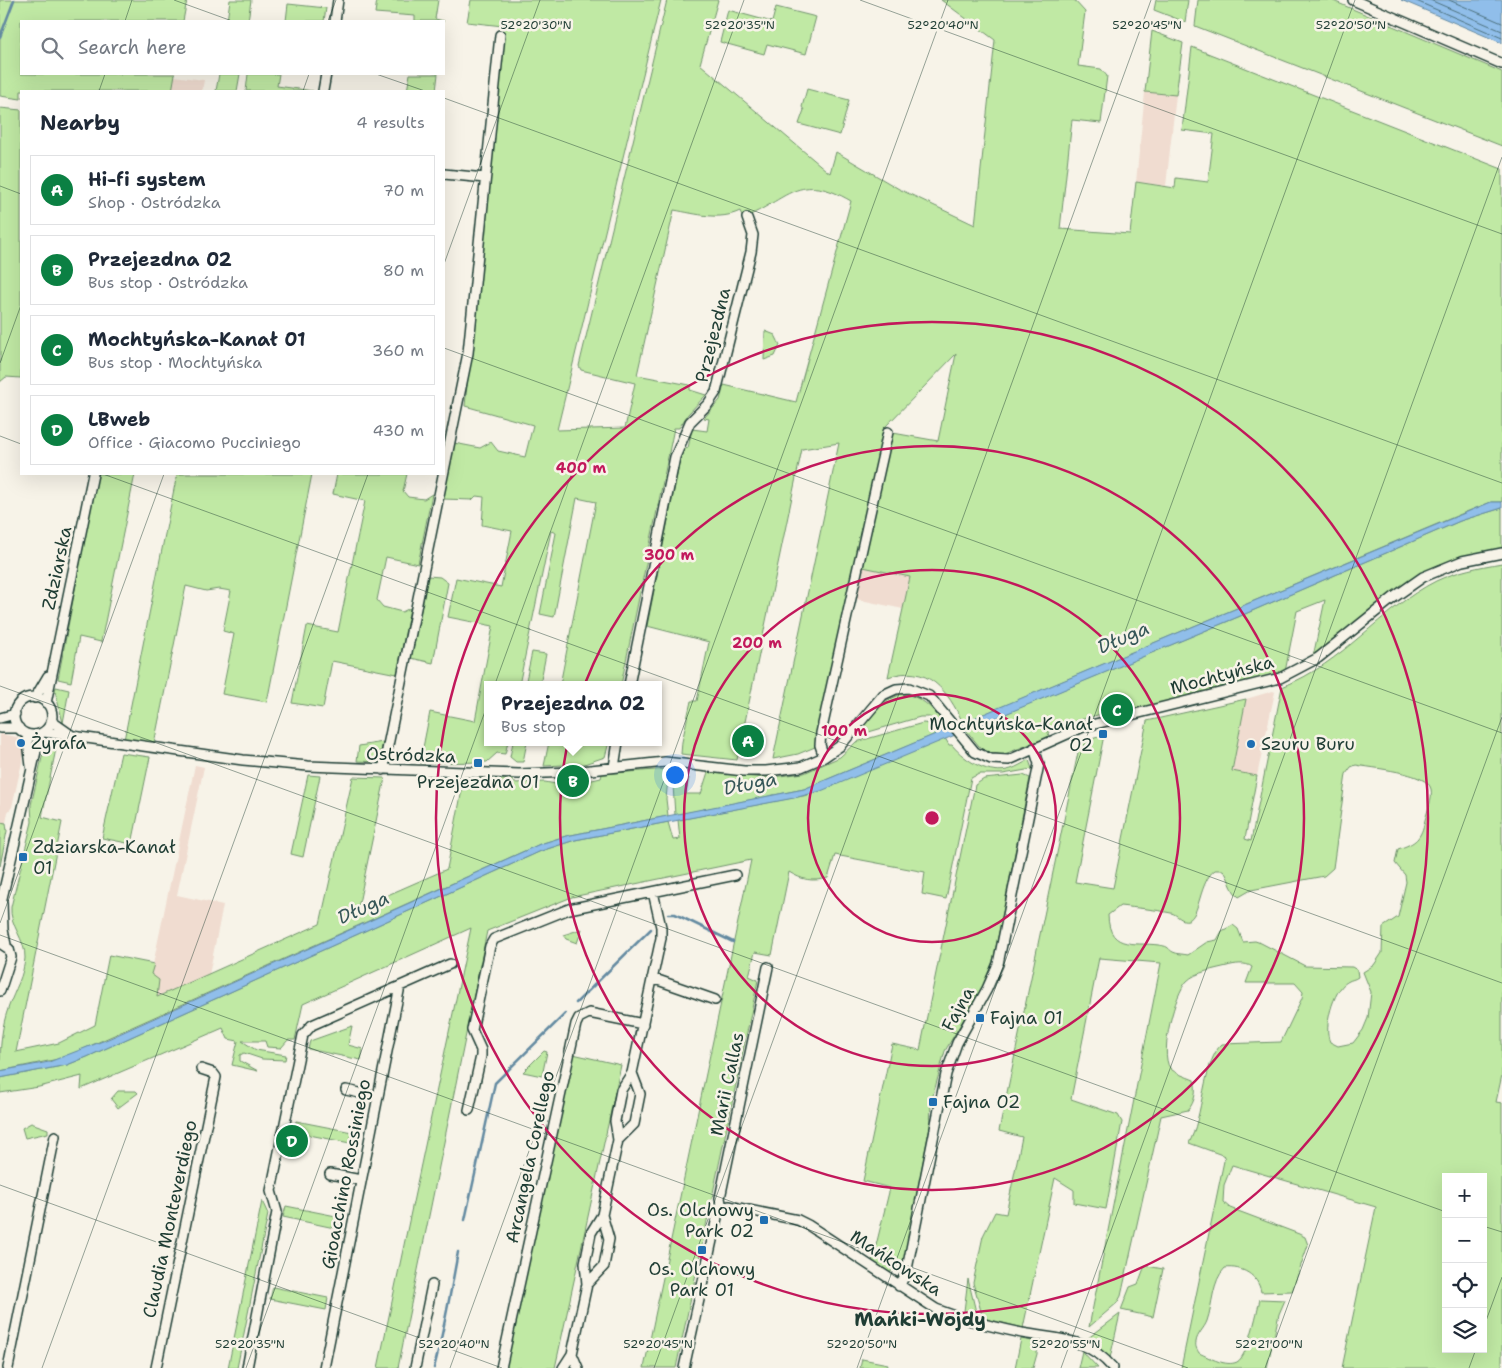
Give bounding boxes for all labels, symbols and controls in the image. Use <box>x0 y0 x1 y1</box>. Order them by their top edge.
text: 52°20'30"N <box>500 17 572 33</box>
text: 52°20'35"N <box>705 17 775 33</box>
text: 52°20'40"N <box>907 17 979 33</box>
text: 52°20'45"N <box>1112 17 1182 33</box>
text: 52°20'50"N <box>1316 17 1386 33</box>
search box <box>20 20 445 75</box>
icon: search <box>38 34 66 62</box>
text: Search here <box>78 35 187 60</box>
text: Nearby <box>40 109 120 137</box>
text: 4 results <box>356 112 425 133</box>
text: Hi-fi system <box>88 167 205 192</box>
text: A <box>51 180 63 201</box>
text: 70 m <box>383 180 424 201</box>
text: Shop · Ostródzka <box>88 192 221 213</box>
text: Przejezdna 02 <box>88 247 232 272</box>
text: B <box>52 260 62 281</box>
text: 80 m <box>383 260 424 281</box>
text: Bus stop · Ostródzka <box>88 272 248 293</box>
street label: Przejezdna <box>690 285 736 385</box>
text: Mochtyńska-Kanał 01 <box>88 327 306 352</box>
text: C <box>52 340 62 361</box>
text: 360 m <box>372 340 424 361</box>
text: Bus stop · Mochtyńska <box>88 352 262 373</box>
text: LBweb <box>88 407 150 432</box>
text: D <box>51 420 63 441</box>
text: 430 m <box>373 420 424 441</box>
text: Office · Giacomo Pucciniego <box>88 432 301 453</box>
text: 400 m <box>556 458 606 478</box>
street label: Zdziarska <box>36 524 78 612</box>
text: 300 m <box>644 545 694 565</box>
water label: Długa <box>1093 615 1153 660</box>
text: 200 m <box>732 633 782 653</box>
street label: Mochtyńska <box>1168 650 1276 700</box>
popup <box>484 681 662 746</box>
text: Przejezdna 02 <box>501 691 645 716</box>
pin: C <box>1101 691 1133 729</box>
place label: Mochtyńska-Kanał 02 <box>929 712 1093 757</box>
text: Bus stop <box>501 716 566 737</box>
text: 100 m <box>821 721 867 741</box>
pin: A <box>732 722 764 760</box>
marker: Mochtyńska-Kanał 02 <box>1097 728 1109 740</box>
place label: Żyrafa <box>31 731 87 755</box>
place label: Szuru Buru <box>1261 732 1355 756</box>
marker: Żyrafa <box>15 737 27 749</box>
marker: Szuru Buru <box>1245 738 1257 750</box>
street label: Ostródzka <box>366 741 456 769</box>
marker: Przejezdna 01 <box>472 757 484 769</box>
pin: B <box>557 762 589 800</box>
your location <box>662 762 688 788</box>
water label: Długa <box>721 766 779 801</box>
place label: Przejezdna 01 <box>417 770 539 794</box>
centre of rings <box>923 809 941 827</box>
place label: Zdziarska-Kanał 01 <box>33 835 176 880</box>
marker: Zdziarska-Kanał 01 <box>17 851 29 863</box>
water label: Długa <box>333 885 393 930</box>
street label: Fajna <box>936 983 980 1035</box>
place label: Fajna 01 <box>990 1006 1063 1030</box>
marker: Fajna 01 <box>974 1012 986 1024</box>
street label: Marii Callas <box>704 1030 750 1138</box>
street label: Arcangela Corellego <box>500 1068 560 1246</box>
street label: Gioacchino Rossiniego <box>316 1077 376 1271</box>
place label: Fajna 02 <box>943 1090 1020 1114</box>
marker: Fajna 02 <box>927 1096 939 1108</box>
street label: Claudia Monteverdiego <box>137 1118 203 1320</box>
pin: D <box>276 1122 308 1160</box>
map controls <box>1442 1173 1487 1353</box>
button: + <box>1442 1173 1487 1218</box>
place label: Os. Olchowy Park 02 <box>647 1198 754 1243</box>
marker: Os. Olchowy Park 02 <box>758 1214 770 1226</box>
button: − <box>1442 1218 1487 1263</box>
street label: Mańkowska <box>846 1224 946 1302</box>
marker: Os. Olchowy Park 01 <box>696 1244 708 1256</box>
place label: Os. Olchowy Park 01 <box>649 1257 755 1302</box>
button: locate <box>1442 1263 1487 1308</box>
district label: Mańki-Wojdy <box>854 1307 986 1332</box>
button: layers <box>1442 1308 1487 1353</box>
text: 52°20'35"N <box>215 1336 285 1352</box>
text: 52°20'40"N <box>418 1336 490 1352</box>
text: 52°20'45"N <box>623 1336 693 1352</box>
text: 52°20'50"N <box>827 1336 897 1352</box>
text: 52°20'55"N <box>1031 1336 1101 1352</box>
text: 52°21'00"N <box>1235 1336 1303 1352</box>

